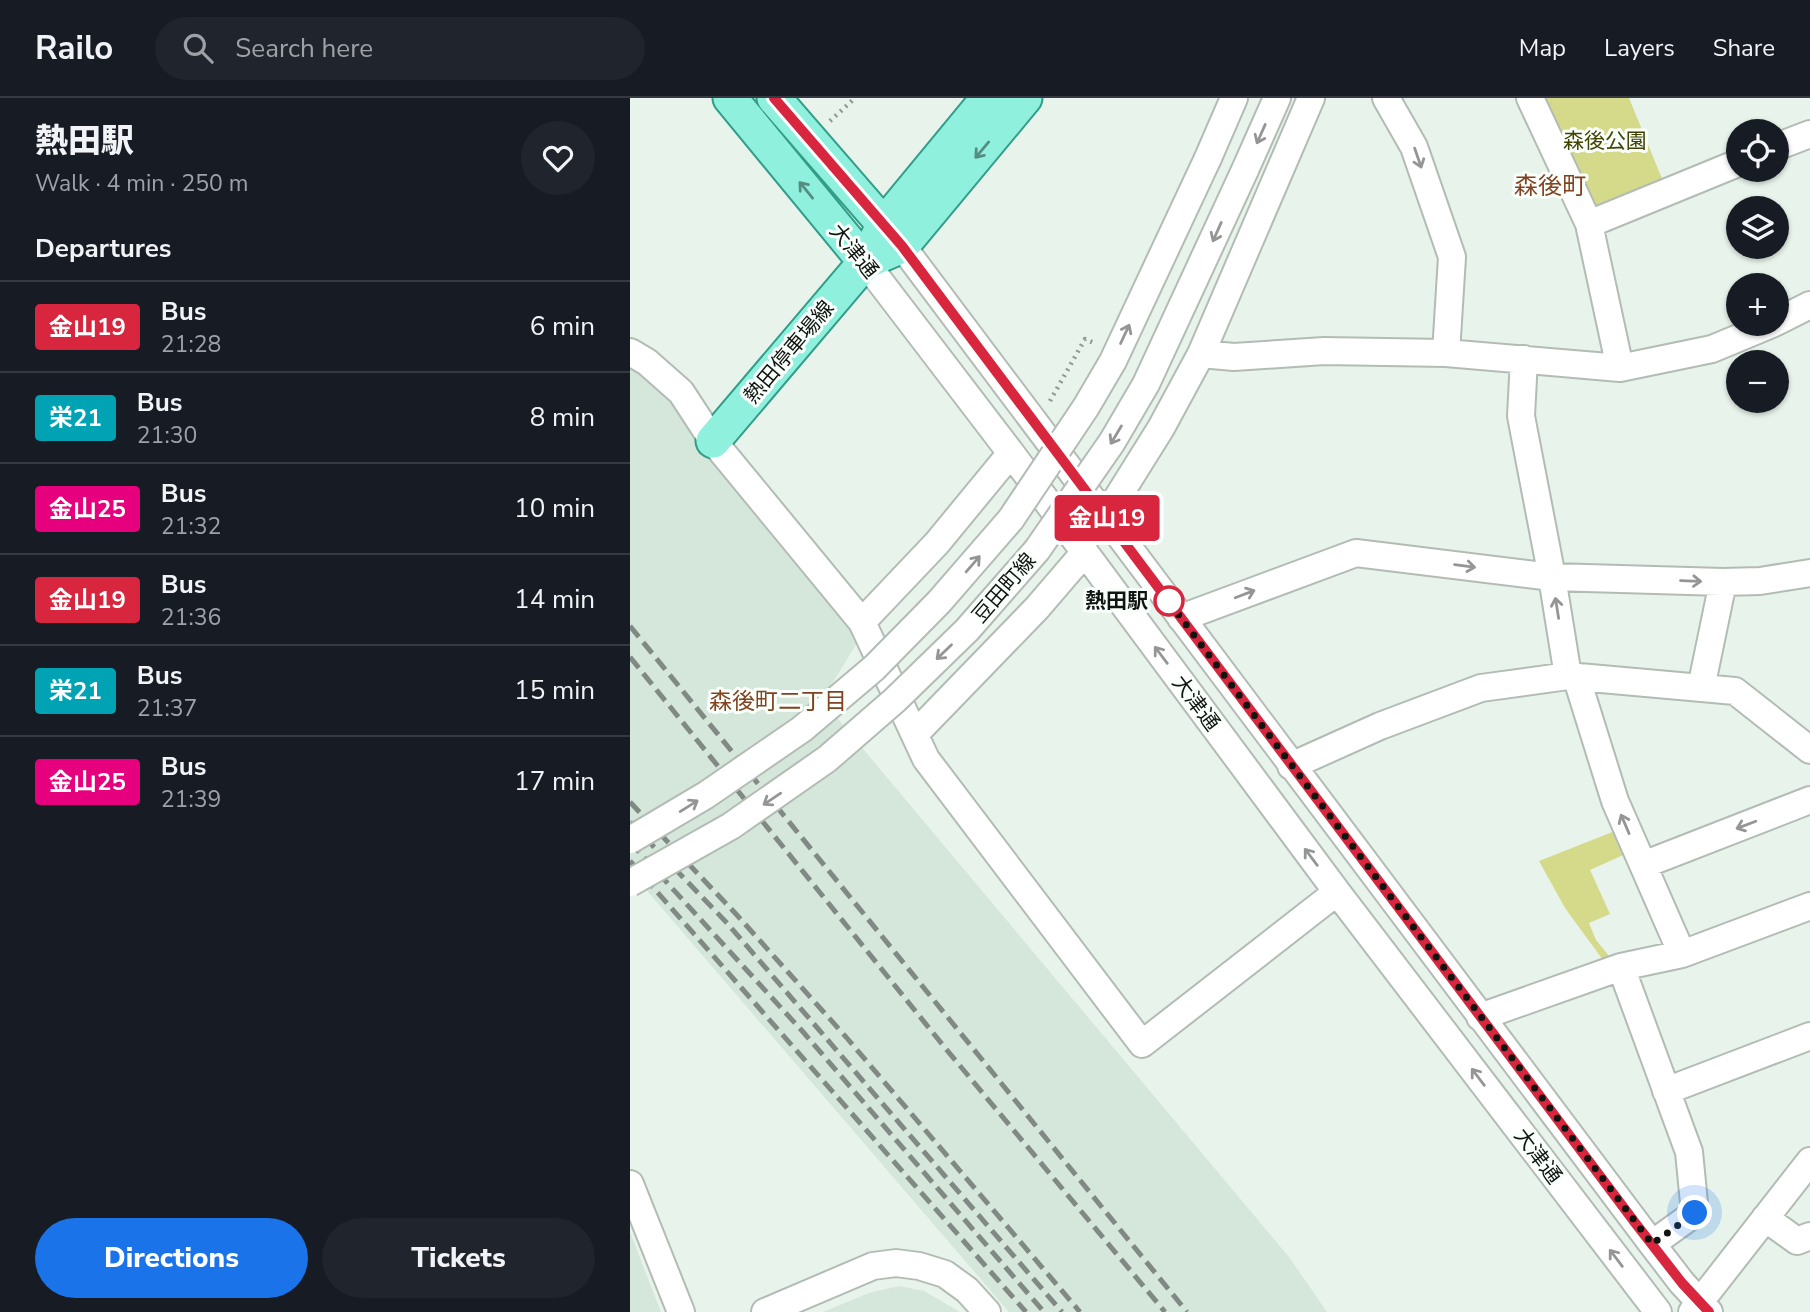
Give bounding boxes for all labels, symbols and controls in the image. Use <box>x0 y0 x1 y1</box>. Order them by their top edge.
search box <box>155 17 645 80</box>
text: Railo <box>35 26 113 71</box>
icon: search <box>179 29 217 67</box>
text: Search here <box>235 31 373 66</box>
text: Map <box>1519 32 1566 64</box>
text: Layers <box>1604 32 1675 64</box>
text: Share <box>1713 32 1775 64</box>
text: 熱田駅 <box>35 119 134 164</box>
map controls <box>1726 119 1789 413</box>
button: locate <box>1726 119 1789 182</box>
button: heart <box>521 121 595 195</box>
one-way arrow <box>1254 123 1267 144</box>
park label: 森後公園 <box>1563 127 1647 155</box>
one-way arrow <box>974 141 990 159</box>
one-way arrow <box>1413 147 1425 169</box>
text: Walk · 4 min · 250 m <box>35 168 248 199</box>
district label: 森後町 <box>1514 170 1586 202</box>
one-way arrow <box>798 182 814 200</box>
button: layers <box>1726 196 1789 259</box>
street label: 大津通 <box>823 218 885 284</box>
one-way arrow <box>1210 221 1223 242</box>
text: Departures <box>35 231 171 266</box>
button: + <box>1726 273 1789 336</box>
text: Bus <box>161 294 206 329</box>
street label: 熱田停車場線 <box>738 295 840 409</box>
text: 6 min <box>530 309 595 344</box>
text: 金山19 <box>49 311 126 343</box>
one-way arrow <box>1120 324 1133 345</box>
text: 21:28 <box>161 329 221 360</box>
button: − <box>1726 350 1789 413</box>
text: Bus <box>137 385 182 420</box>
text: 8 min <box>530 400 595 435</box>
text: 栄21 <box>49 402 102 434</box>
text: 21:30 <box>137 420 197 451</box>
one-way arrow <box>1108 425 1122 445</box>
text: Bus <box>161 476 206 511</box>
text: 10 min <box>514 491 595 526</box>
text: 金山25 <box>49 493 126 525</box>
line badge: 金山19 <box>1058 495 1156 541</box>
text: 金山19 <box>1069 502 1145 534</box>
text: 21:32 <box>161 511 221 542</box>
street label: 豆田町線 <box>966 547 1042 629</box>
one-way arrow <box>965 555 981 573</box>
one-way arrow <box>1453 560 1475 573</box>
text: Bus <box>161 567 206 602</box>
one-way arrow <box>1680 574 1703 588</box>
text: 14 min <box>514 582 595 617</box>
text: 金山19 <box>49 584 126 616</box>
marker: 熱田駅 <box>1154 586 1184 616</box>
place label: 熱田駅 <box>1085 587 1148 615</box>
one-way arrow <box>1234 587 1256 600</box>
one-way arrow <box>1551 598 1564 620</box>
text: 21:36 <box>161 602 221 633</box>
one-way arrow <box>936 643 953 660</box>
one-way arrow <box>1153 646 1168 664</box>
text: Bus <box>137 658 182 693</box>
street label: 大津通 <box>1166 669 1226 737</box>
text: 15 min <box>514 673 595 708</box>
text: 栄21 <box>49 675 102 707</box>
district label: 森後町二丁目 <box>709 686 847 717</box>
text: 21:37 <box>137 693 197 724</box>
text: Bus <box>161 749 206 784</box>
text: 17 min <box>514 764 595 799</box>
text: 金山25 <box>49 766 126 798</box>
text: 21:39 <box>161 784 221 815</box>
one-way arrow <box>762 792 782 806</box>
one-way arrow <box>679 798 698 813</box>
one-way arrow <box>1618 813 1631 835</box>
one-way arrow <box>1736 819 1758 832</box>
one-way arrow <box>1304 848 1318 867</box>
one-way arrow <box>1471 1068 1485 1087</box>
street label: 大津通 <box>1508 1122 1568 1190</box>
your location <box>1677 1195 1712 1230</box>
button: Directions <box>35 1218 308 1298</box>
button: Tickets <box>322 1218 595 1298</box>
one-way arrow <box>1608 1249 1623 1268</box>

